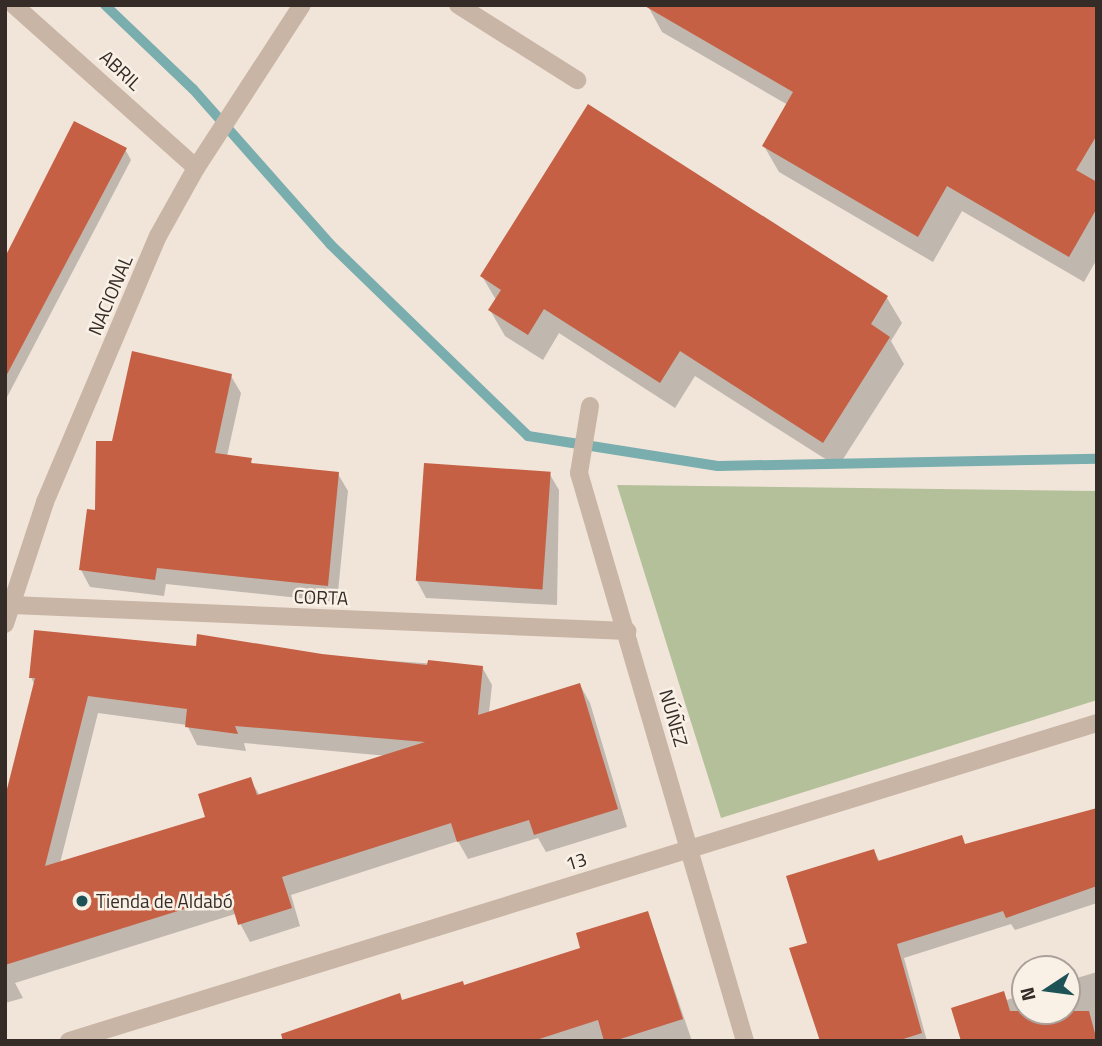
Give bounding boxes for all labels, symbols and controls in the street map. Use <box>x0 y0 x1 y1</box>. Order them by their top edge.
street label: ABRIL <box>95 45 147 95</box>
street label: NACIONAL <box>83 252 137 338</box>
street label: CORTA <box>293 585 349 609</box>
street label: NÚÑEZ <box>655 687 693 749</box>
street label: 13 <box>562 847 590 875</box>
place label: Tienda de Aldabó <box>96 890 233 912</box>
marker: Tienda de Aldabó <box>74 893 90 909</box>
north arrow <box>1011 955 1081 1025</box>
text: N <box>1011 985 1043 1004</box>

